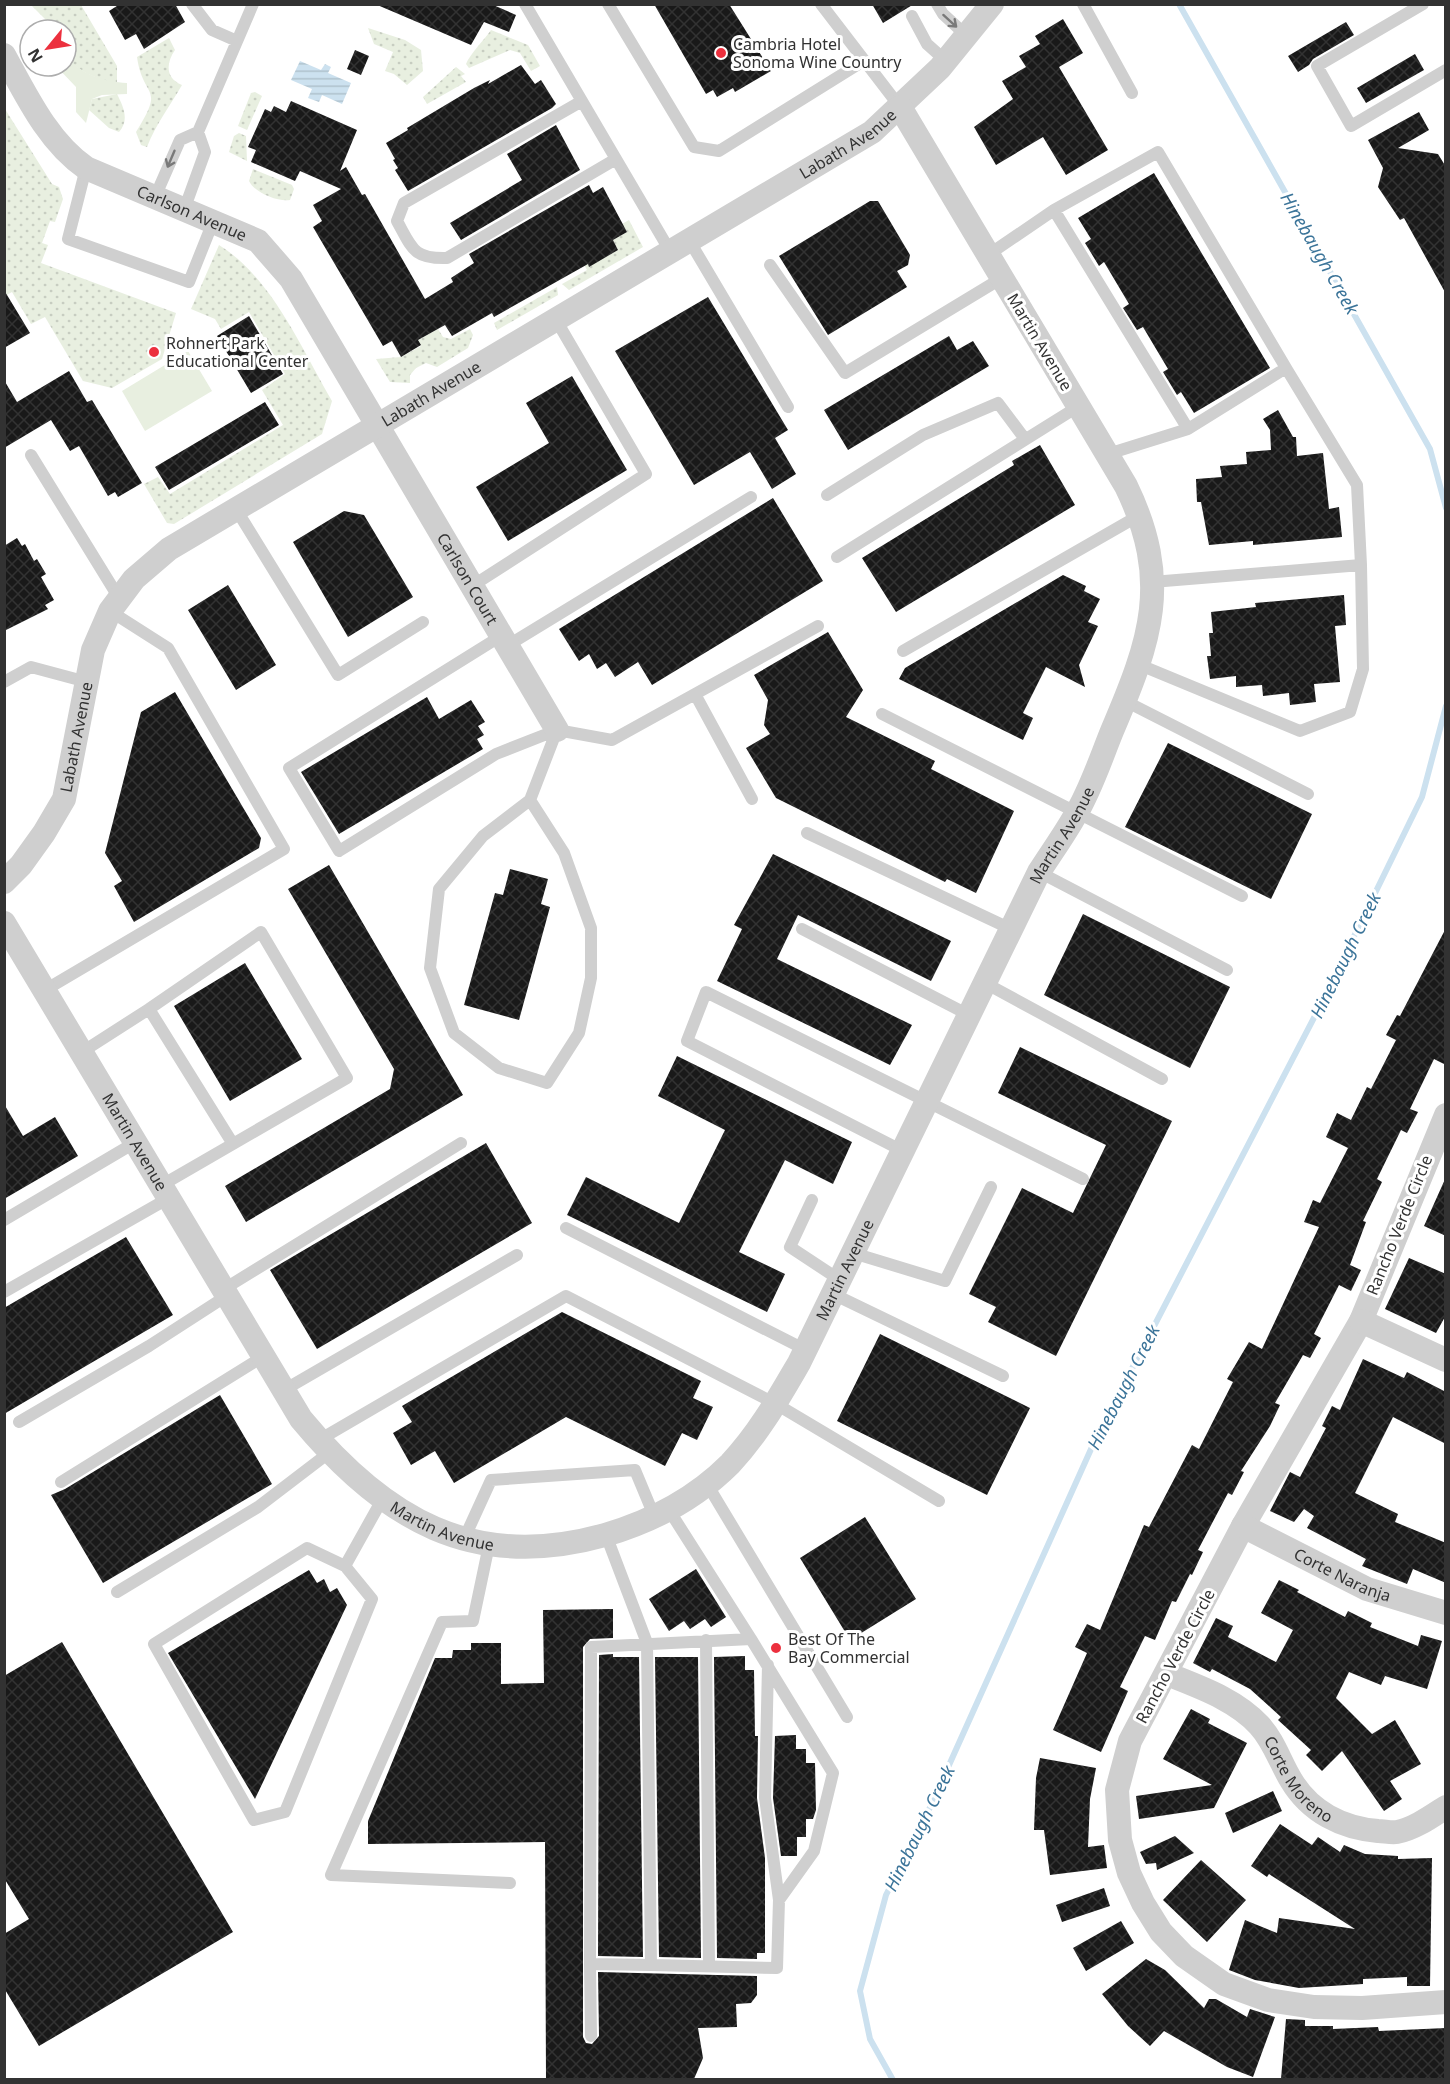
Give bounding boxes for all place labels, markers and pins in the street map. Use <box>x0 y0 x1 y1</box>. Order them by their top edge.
place label: Cambria Hotel Sonoma Wine Country <box>733 33 902 73</box>
marker: Cambria Hotel Sonoma Wine Country <box>714 46 728 60</box>
place label: Rohnert Park Educational Center <box>166 332 309 372</box>
marker: Rohnert Park Educational Center <box>147 345 161 359</box>
place label: Best Of The Bay Commercial <box>788 1628 910 1668</box>
marker: Best Of The Bay Commercial <box>769 1641 783 1655</box>

